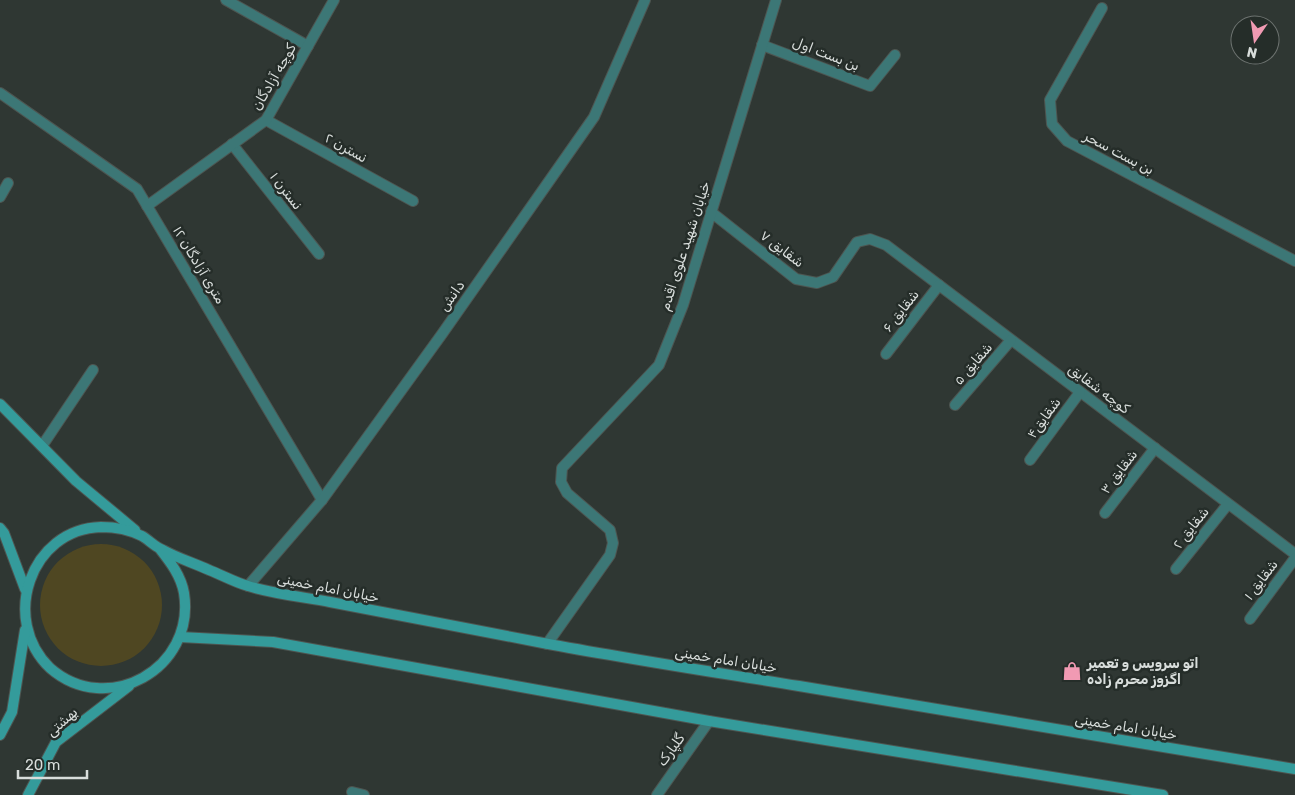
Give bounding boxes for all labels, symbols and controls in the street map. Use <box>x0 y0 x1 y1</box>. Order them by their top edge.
north arrow <box>1230 15 1280 65</box>
street label: بن بست اول <box>790 33 862 75</box>
street label: کوچه آزادگان <box>248 40 300 113</box>
text: N <box>1245 43 1259 62</box>
street label: بن بست سحر <box>1080 127 1157 179</box>
street label: نسترن ۲ <box>322 129 370 167</box>
street label: نسترن ۱ <box>266 169 306 213</box>
street label: خیابان شهید علوی اقدم <box>656 179 715 313</box>
street label: ۱۲ متری آزادگان <box>169 223 229 307</box>
street label: شقایق ۷ <box>757 227 807 271</box>
street label: دانش <box>435 277 469 315</box>
street label: شقایق ۶ <box>879 286 923 336</box>
street label: شقایق ۵ <box>950 339 996 389</box>
street label: کوچه شقایق <box>1065 360 1134 418</box>
street label: شقایق۴ <box>1023 394 1065 442</box>
street label: شقایق ۳ <box>1097 447 1141 497</box>
street label: شقایق ۲ <box>1169 504 1213 552</box>
street label: شقایق ۱ <box>1240 556 1282 604</box>
street label: خیابان امام خمینی <box>276 570 380 607</box>
street label: خیابان امام خمینی <box>674 644 778 677</box>
place label: اتو سرویس و تعمیر اگزوز محرم زاده <box>1086 655 1199 689</box>
shop icon: اتو سرویس و تعمیر اگزوز محرم زاده <box>1061 660 1083 682</box>
street label: بهشتی <box>43 703 81 741</box>
street label: خیابان امام خمینی <box>1074 711 1178 744</box>
street label: گلپارک <box>654 730 690 770</box>
scale bar <box>18 748 86 780</box>
text: 20 m <box>25 756 60 774</box>

